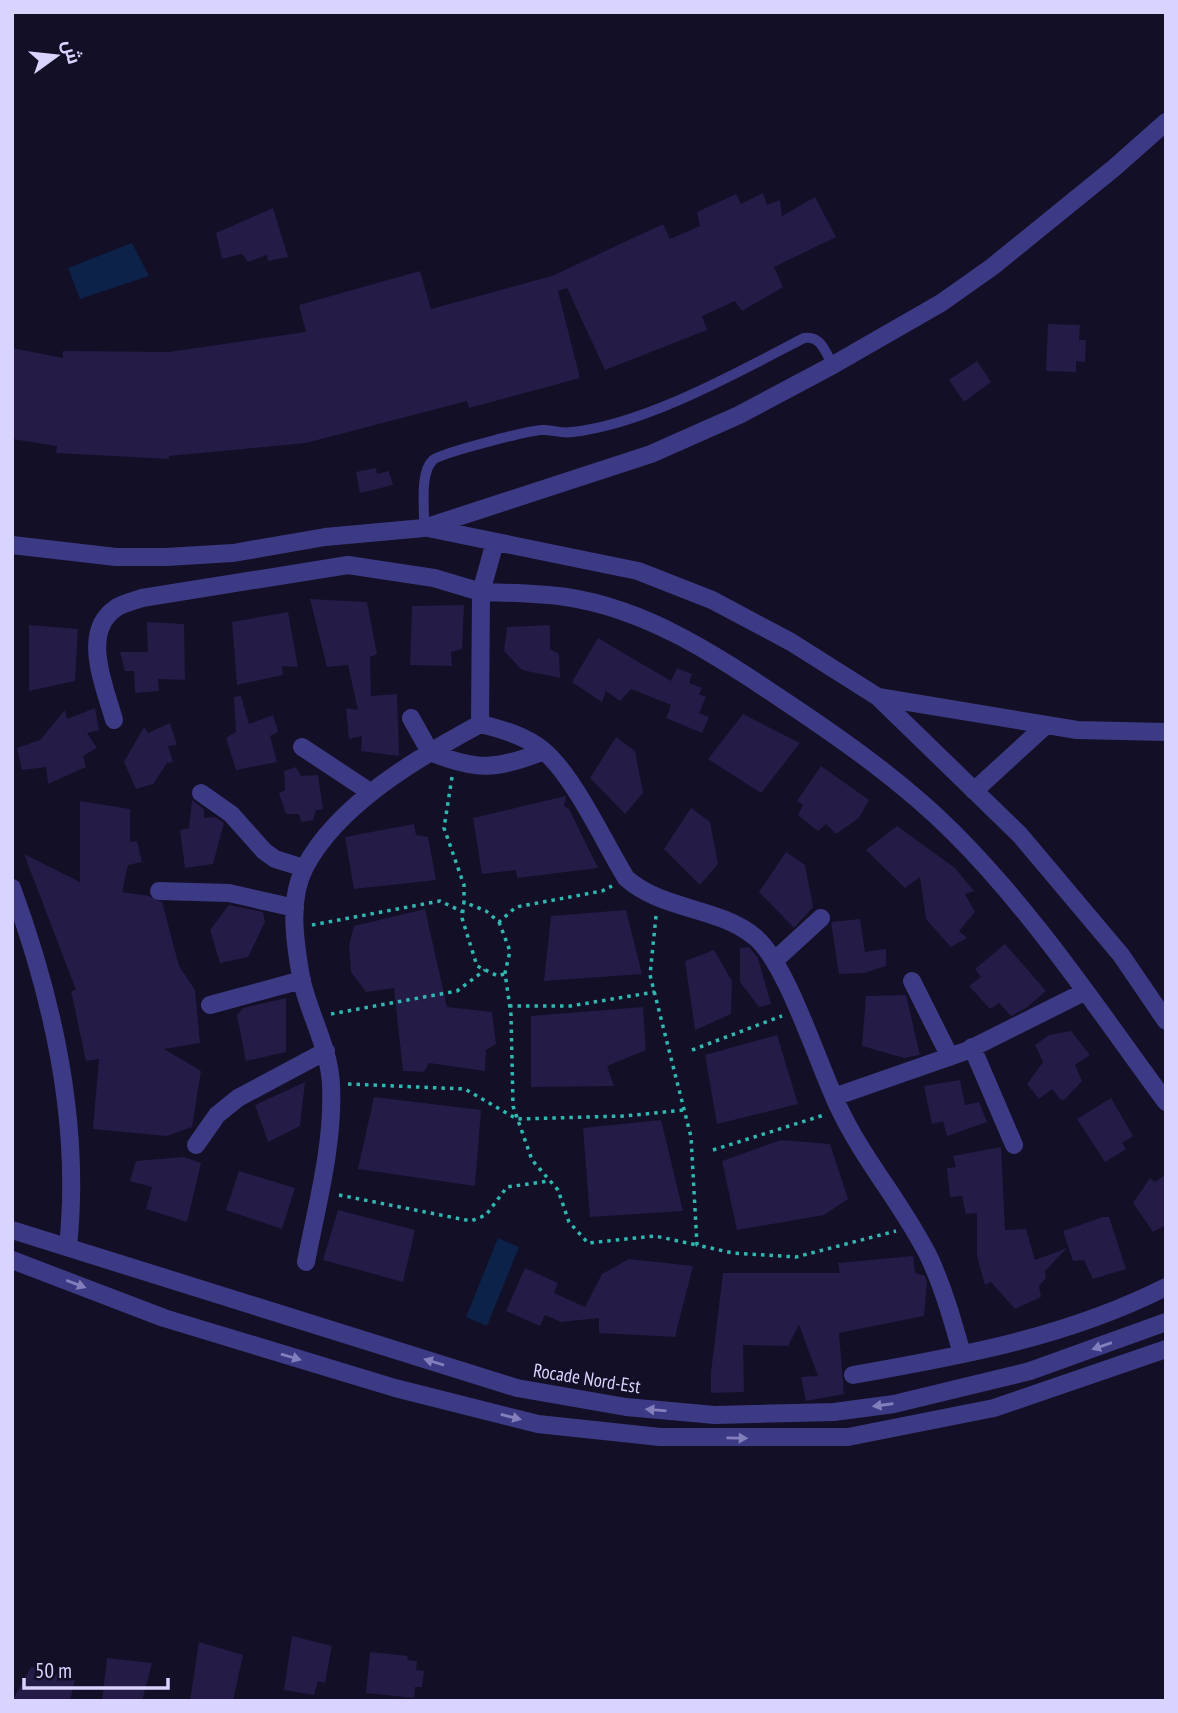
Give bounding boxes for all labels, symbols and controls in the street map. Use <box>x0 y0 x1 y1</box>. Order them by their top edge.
north arrow <box>21 21 91 91</box>
text: ش <box>58 37 87 66</box>
one-way arrow <box>66 1278 87 1289</box>
one-way arrow <box>1092 1341 1113 1352</box>
one-way arrow <box>281 1353 302 1363</box>
one-way arrow <box>423 1357 444 1367</box>
street label: Rocade Nord-Est <box>532 1358 643 1398</box>
one-way arrow <box>872 1400 894 1411</box>
one-way arrow <box>645 1404 667 1415</box>
one-way arrow <box>500 1412 522 1423</box>
one-way arrow <box>726 1433 748 1444</box>
scale bar <box>24 1646 168 1690</box>
text: 50 m <box>35 1657 72 1684</box>

